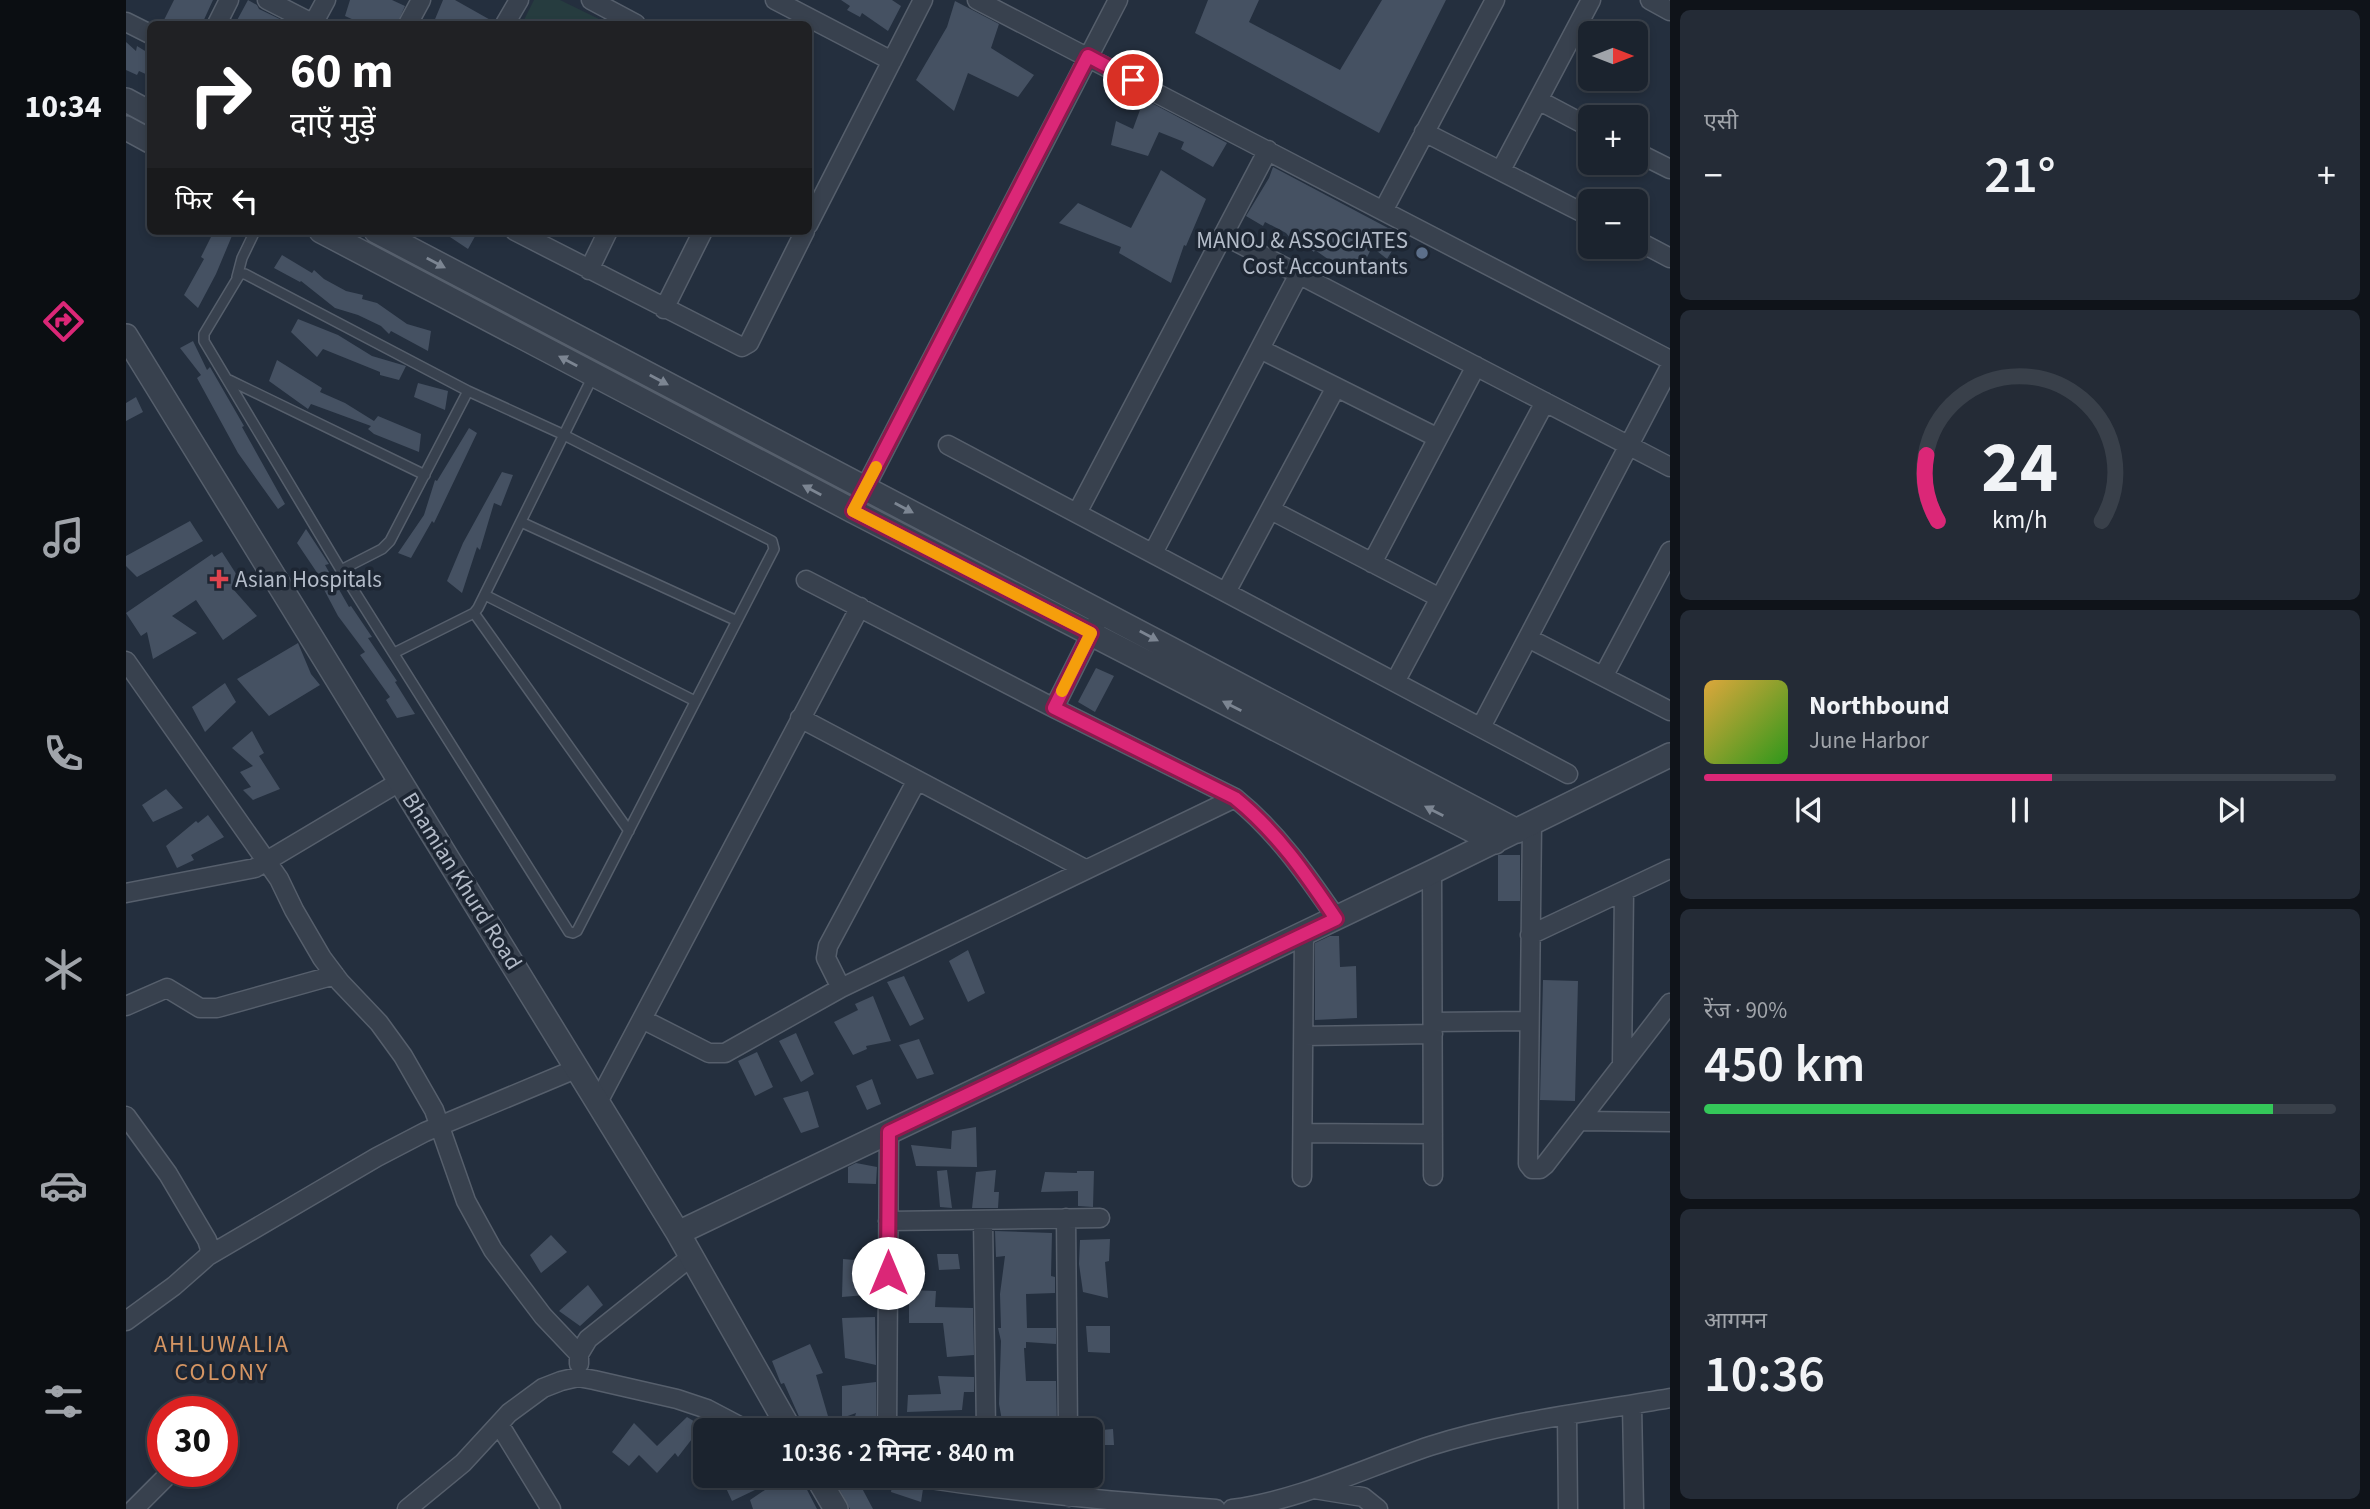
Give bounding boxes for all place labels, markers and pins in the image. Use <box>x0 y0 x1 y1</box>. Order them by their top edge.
pin <box>1103 50 1163 110</box>
place label: MANOJ & ASSOCIATES Cost Accountants <box>1196 224 1408 283</box>
marker: MANOJ & ASSOCIATES Cost Accountants <box>1414 245 1430 261</box>
place label: Asian Hospitals <box>235 563 382 596</box>
marker: Asian Hospitals <box>209 569 229 589</box>

